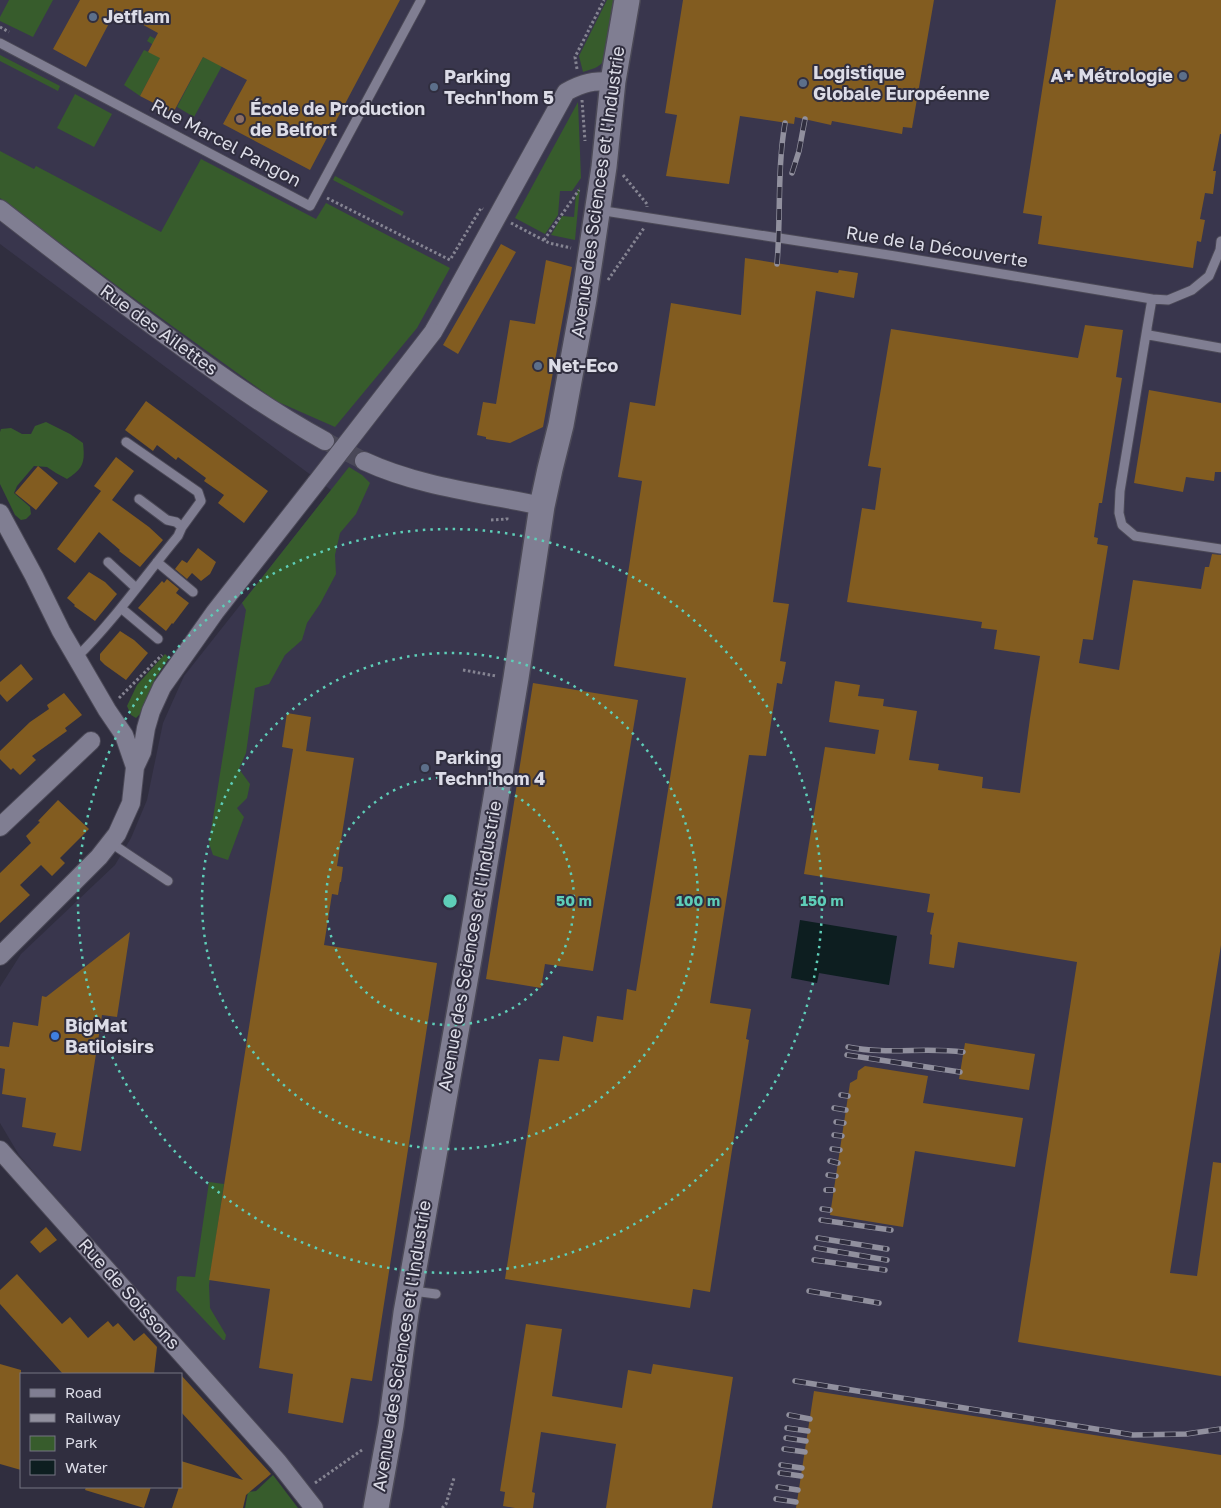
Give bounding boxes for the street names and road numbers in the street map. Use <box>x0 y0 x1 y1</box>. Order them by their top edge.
street label: Avenue des Sciences et l'Industrie <box>566 45 628 339</box>
street label: Rue Marcel Pangon <box>148 93 305 191</box>
street label: Rue de la Découverte <box>845 221 1030 271</box>
street label: Rue des Ailettes <box>96 279 223 379</box>
street label: Avenue des Sciences et l'Industrie <box>433 799 505 1093</box>
street label: Avenue des Sciences et l'Industrie <box>367 1199 435 1493</box>
street label: Rue de Soissons <box>74 1233 185 1353</box>

